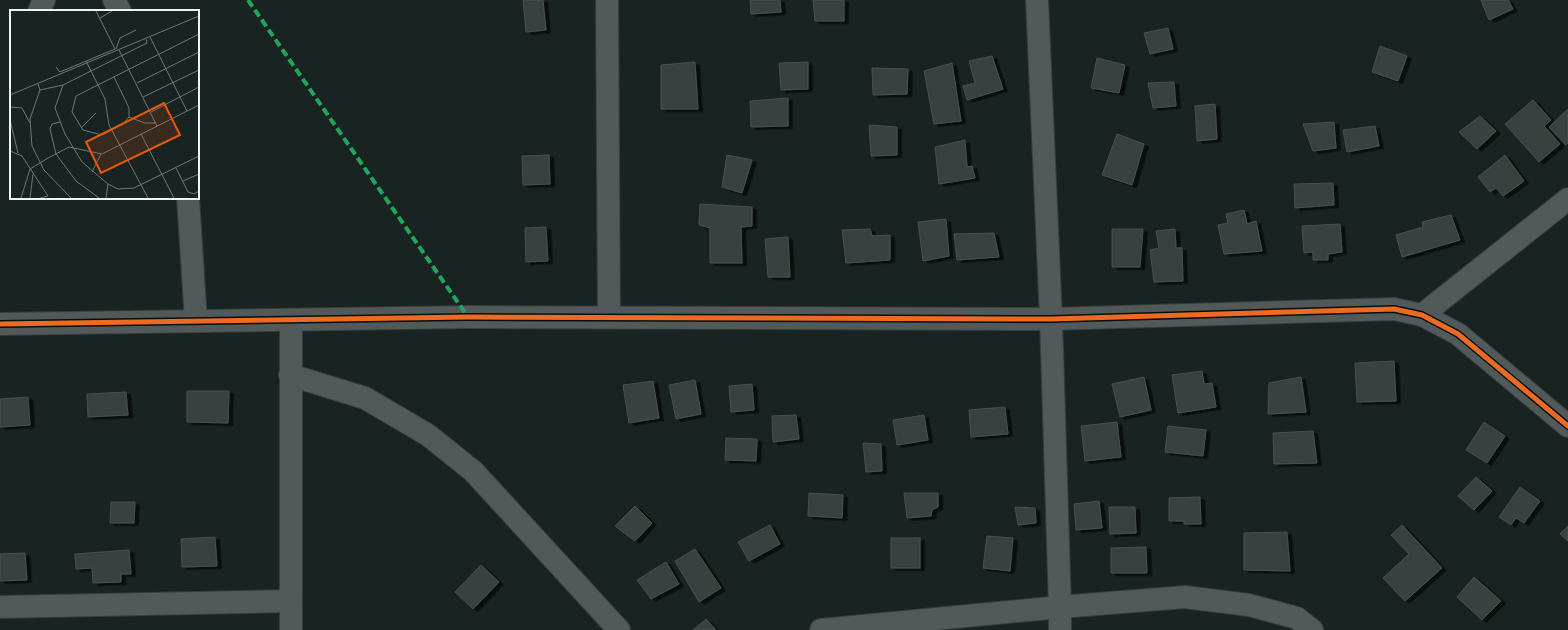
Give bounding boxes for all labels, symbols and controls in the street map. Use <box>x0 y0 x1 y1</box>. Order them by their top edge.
inset map <box>10 10 199 199</box>

